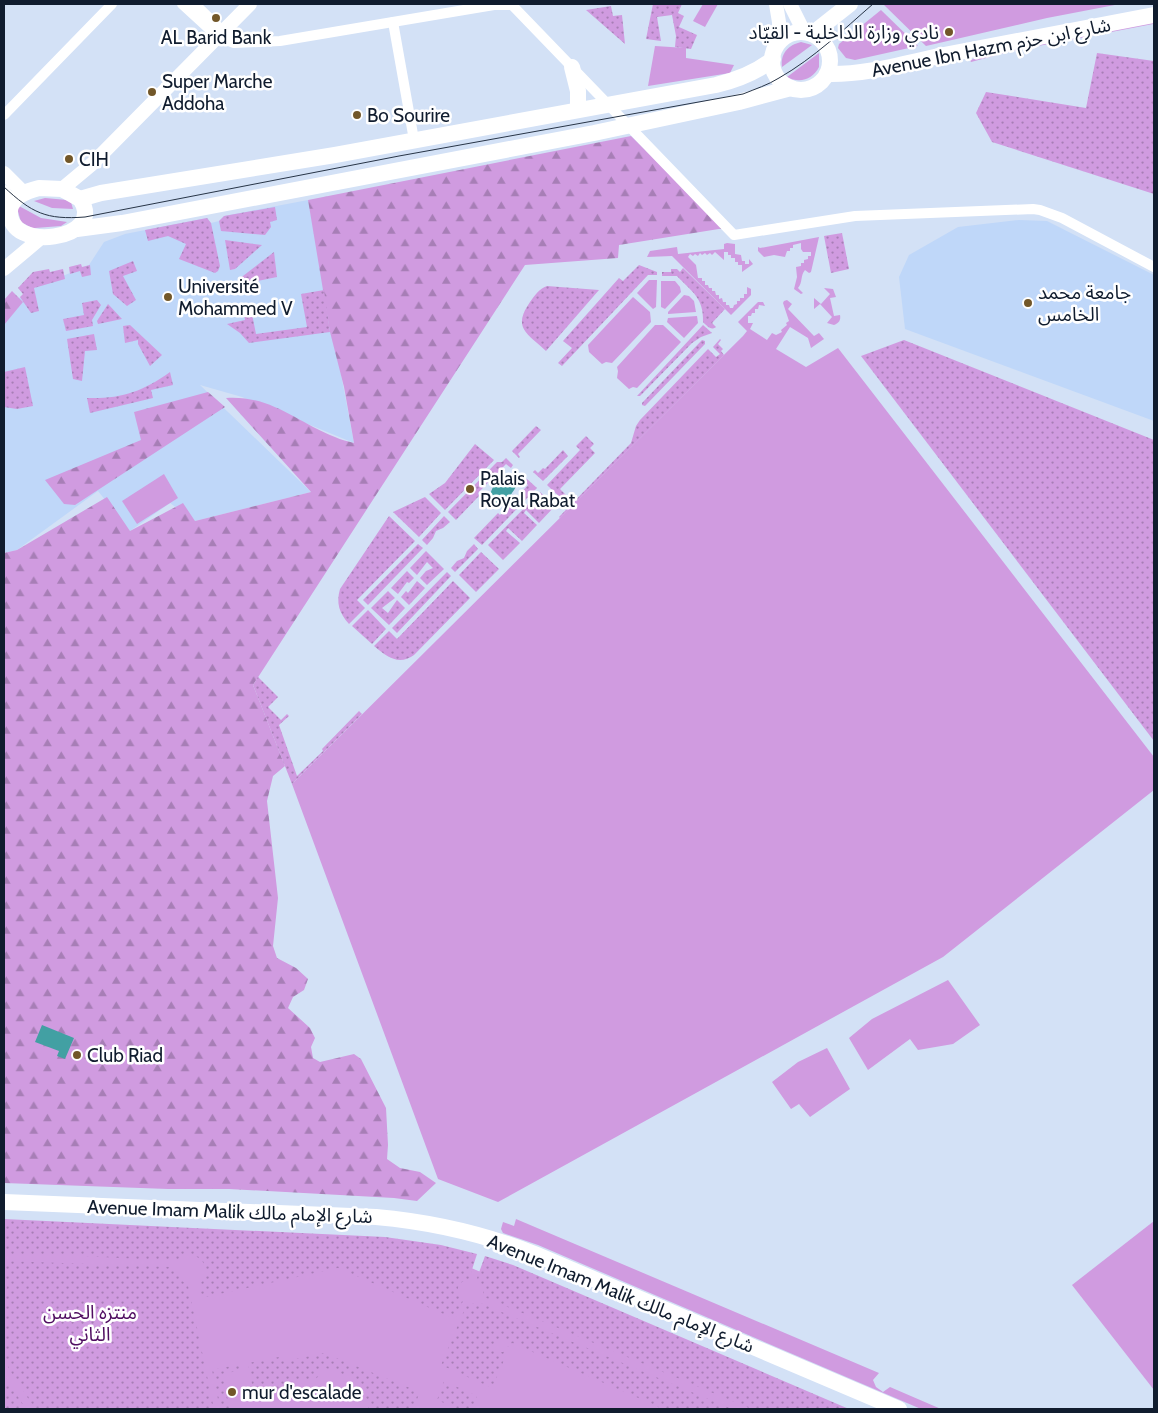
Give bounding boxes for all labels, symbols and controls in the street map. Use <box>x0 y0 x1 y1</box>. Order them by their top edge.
marker: AL Barid Bank <box>210 12 222 24</box>
street label: Avenue Ibn Hazm شارع ابن حزم <box>870 13 1113 85</box>
place label: نادي وزارة الداخلية - القيّاد <box>748 21 939 47</box>
place label: AL Barid Bank <box>161 26 272 49</box>
marker: نادي وزارة الداخلية - القيّاد <box>943 26 955 38</box>
place label: Super Marche Addoha <box>162 70 273 115</box>
marker: Super Marche Addoha <box>146 86 158 98</box>
place label: Bo Sourire <box>367 104 450 127</box>
marker: Bo Sourire <box>351 109 363 121</box>
place label: CIH <box>79 148 109 171</box>
marker: CIH <box>63 153 75 165</box>
place label: Université Mohammed V <box>178 275 293 320</box>
place label: جامعة محمد الخامس <box>1038 281 1131 326</box>
marker: Université Mohammed V <box>162 291 174 303</box>
marker: جامعة محمد الخامس <box>1022 297 1034 309</box>
place label: Palais Royal Rabat <box>480 467 576 512</box>
marker: Palais Royal Rabat <box>464 483 476 495</box>
place label: Club Riad <box>87 1044 163 1067</box>
marker: Club Riad <box>71 1049 83 1061</box>
street label: Avenue Imam Malik شارع الإمام مالك <box>87 1195 373 1231</box>
street label: Avenue Imam Malik شارع الإمام مالك <box>483 1229 757 1360</box>
park label: منتزه الحسن الثاني <box>43 1301 137 1349</box>
place label: mur d'escalade <box>242 1381 362 1404</box>
marker: mur d'escalade <box>226 1386 238 1398</box>

